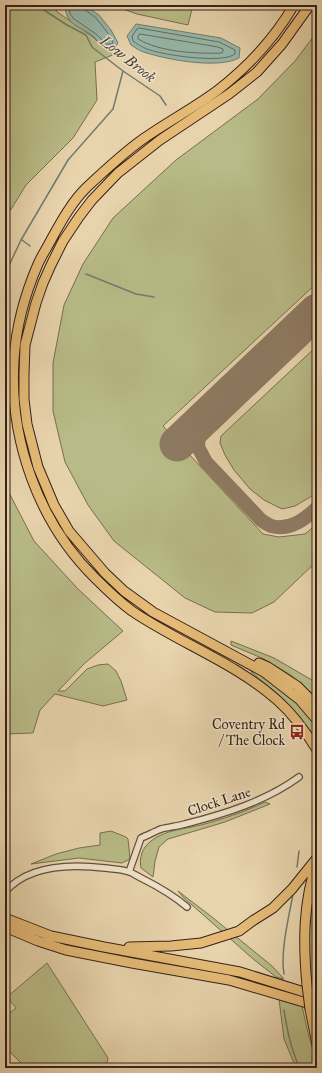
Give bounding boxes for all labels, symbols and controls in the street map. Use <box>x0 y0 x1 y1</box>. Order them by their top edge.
water label: Low Brook <box>96 31 160 87</box>
place label: Coventry Rd / The Clock <box>212 716 285 749</box>
bus stop icon: Coventry Rd / The Clock <box>288 723 306 741</box>
street label: Clock Lane <box>185 783 253 820</box>

